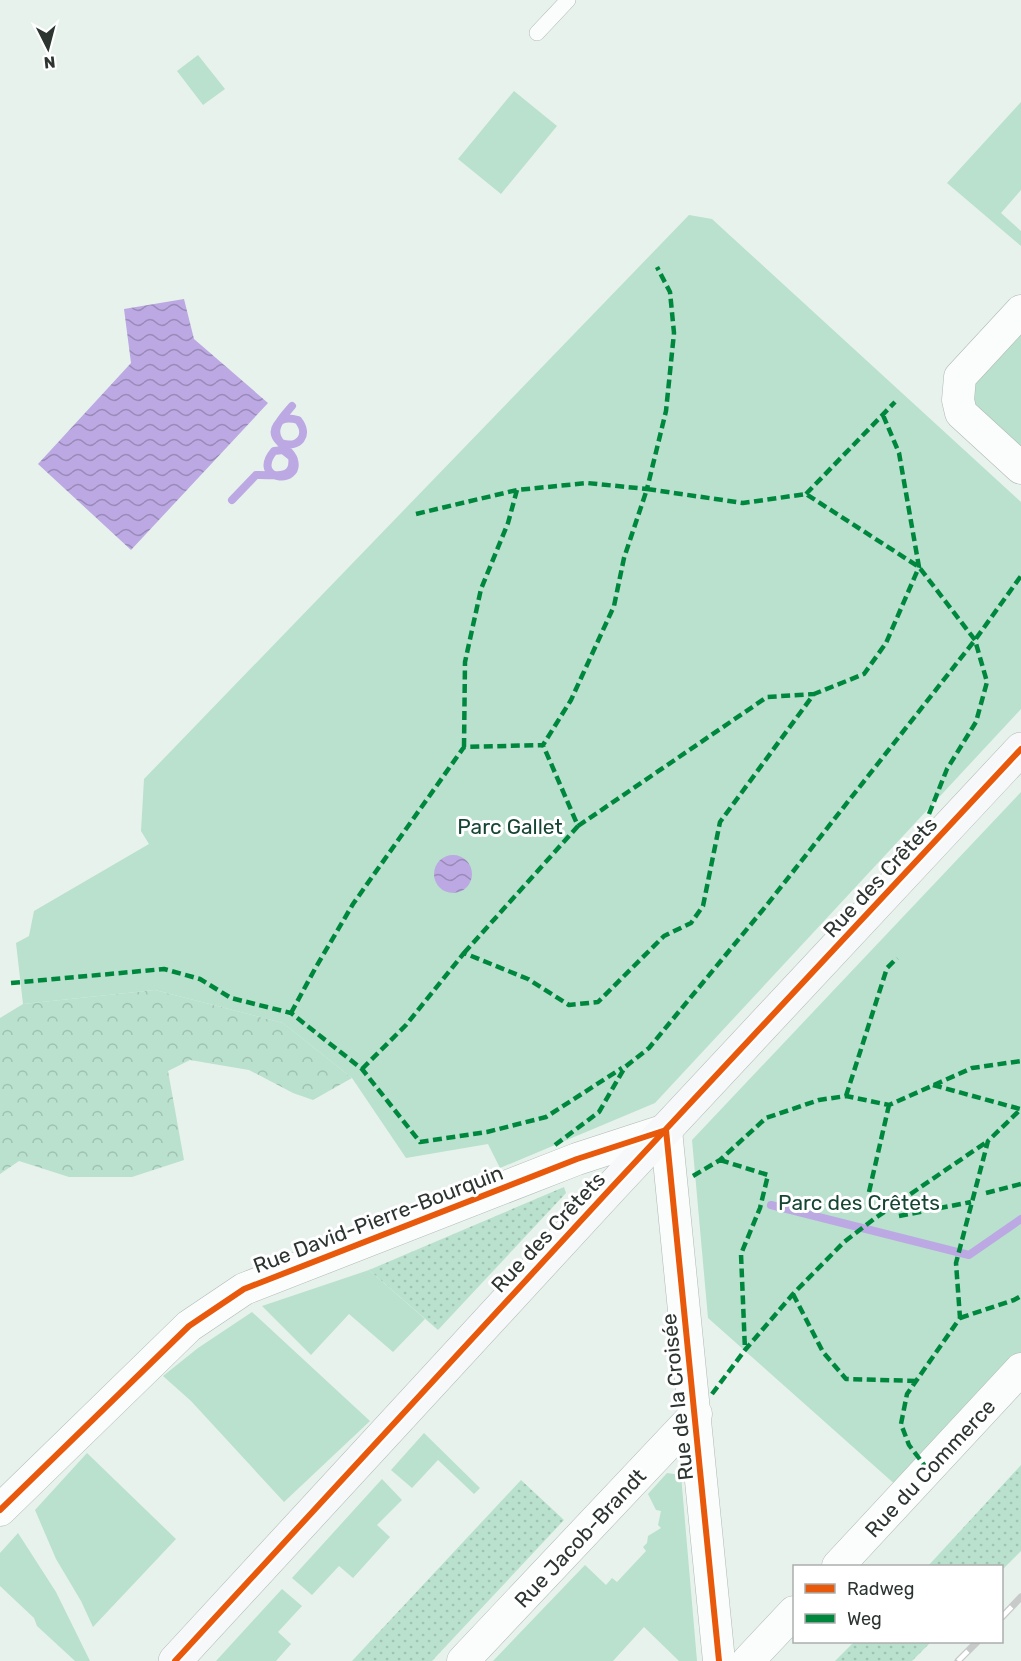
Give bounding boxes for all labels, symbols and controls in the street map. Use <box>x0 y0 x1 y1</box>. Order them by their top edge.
north arrow <box>18 18 78 78</box>
text: N <box>43 52 56 72</box>
street label: Rue des Crêtets <box>818 812 942 942</box>
park label: Parc Gallet <box>457 814 563 839</box>
street label: Rue David-Pierre-Bourquin <box>250 1160 506 1278</box>
street label: Rue des Crêtets <box>486 1167 610 1297</box>
park label: Parc des Crêtets <box>778 1190 940 1215</box>
street label: Rue de la Croisée <box>656 1312 698 1482</box>
street label: Rue du Commerce <box>860 1394 1000 1542</box>
street label: Rue Jacob-Brandt <box>509 1463 651 1613</box>
legend <box>793 1565 1003 1643</box>
text: Radweg <box>847 1578 914 1600</box>
text: Weg <box>847 1608 882 1630</box>

